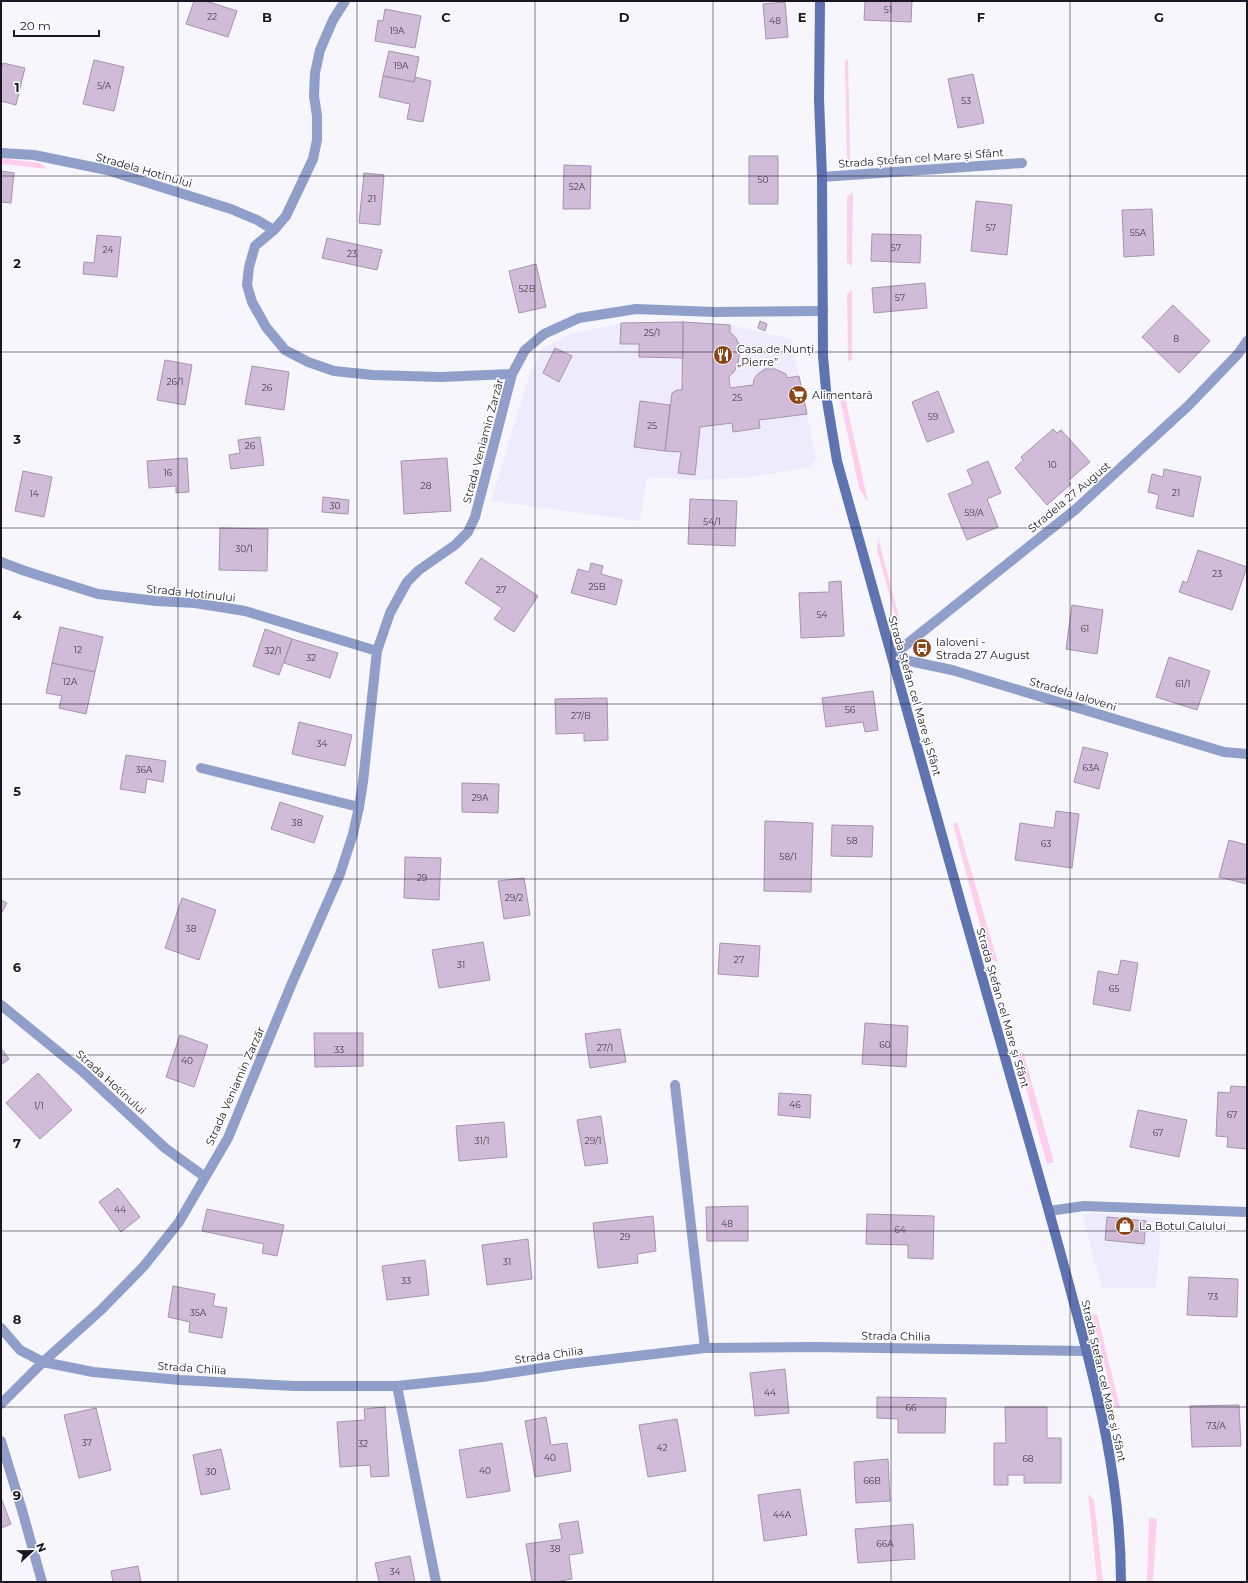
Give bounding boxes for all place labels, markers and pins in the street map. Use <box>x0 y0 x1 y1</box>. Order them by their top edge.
place label: Casa de Nunți „Pierre” <box>737 342 814 369</box>
restaurant icon: Casa de Nunți „Pierre” <box>712 344 734 366</box>
supermarket icon: Alimentară <box>787 384 809 406</box>
place label: Alimentară <box>812 388 873 402</box>
place label: Ialoveni - Strada 27 August <box>936 635 1031 662</box>
bus stop icon: Ialoveni - Strada 27 August <box>911 637 933 659</box>
shop icon: La Botul Calului <box>1114 1215 1136 1237</box>
place label: La Botul Calului <box>1139 1219 1226 1233</box>

